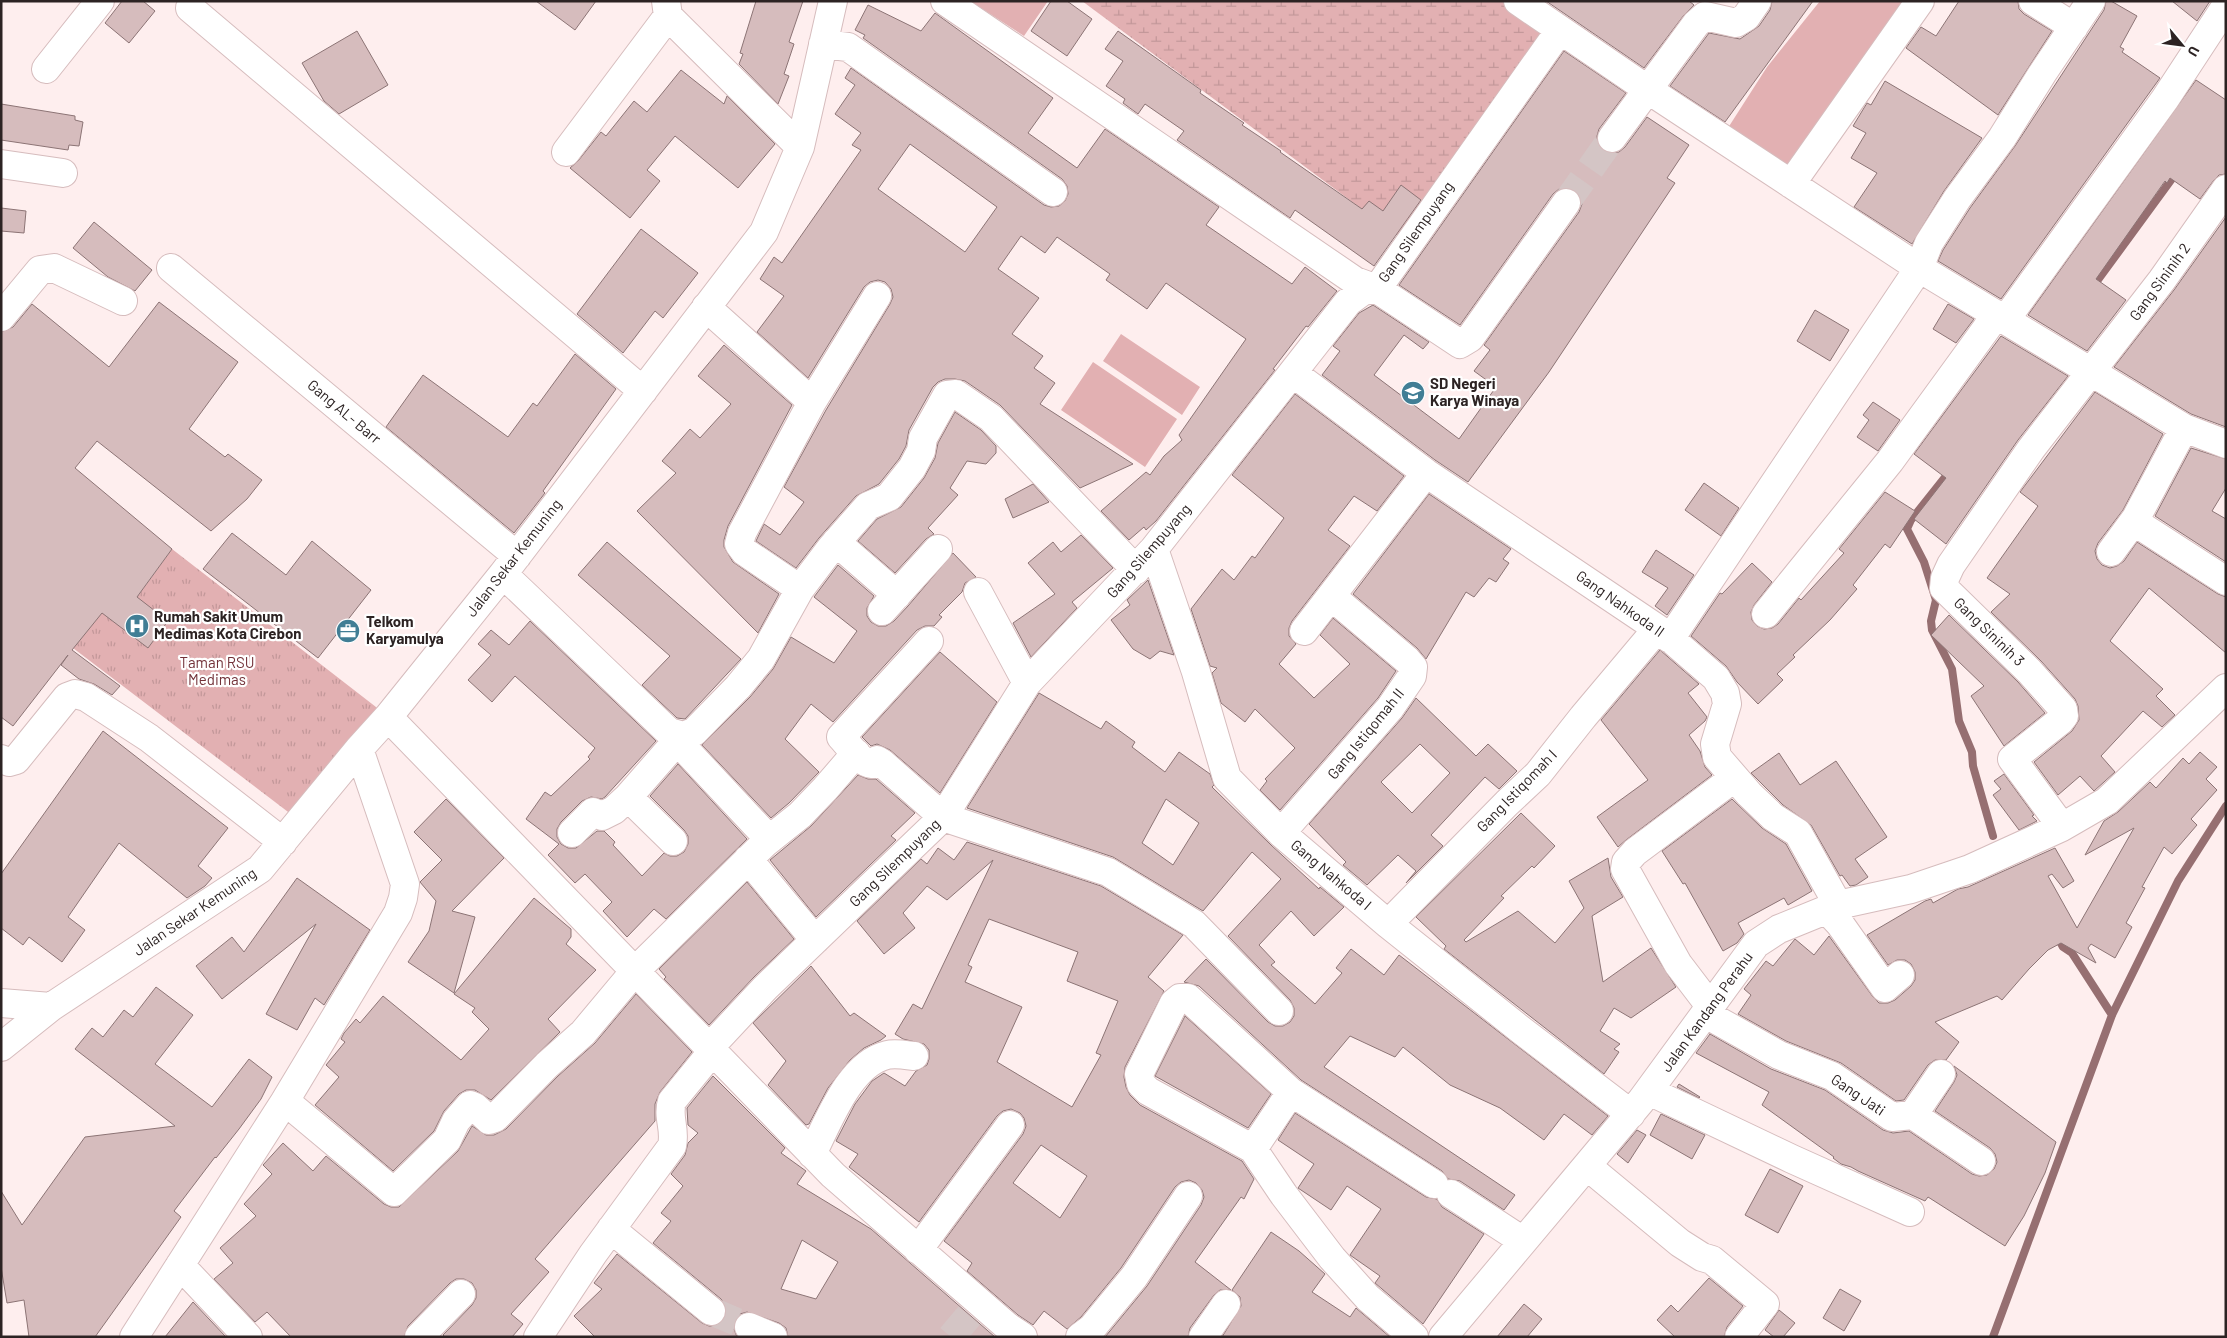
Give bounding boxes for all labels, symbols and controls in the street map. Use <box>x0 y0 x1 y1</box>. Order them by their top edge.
north arrow <box>2157 20 2207 70</box>
text: U <box>2184 44 2203 60</box>
street label: Gang Silempuyang <box>1374 177 1457 285</box>
street label: Gang Sininih 2 <box>2125 239 2193 324</box>
place label: SD Negeri Karya Winaya <box>1430 374 1519 409</box>
street label: Gang AL- Barr <box>304 375 385 447</box>
school or university icon: SD Negeri Karya Winaya <box>1400 380 1426 406</box>
street label: Jalan Sekar Kemuning <box>462 495 565 620</box>
street label: Gang Silempuyang <box>1102 499 1194 601</box>
street label: Gang Nahkoda II <box>1573 566 1668 640</box>
street label: Gang Sininih 3 <box>1951 593 2029 669</box>
place label: Rumah Sakit Umum Medimas Kota Cirebon <box>154 607 302 642</box>
place label: Telkom Karyamulya <box>366 612 444 647</box>
hospital icon: Rumah Sakit Umum Medimas Kota Cirebon <box>124 613 150 639</box>
office icon: Telkom Karyamulya <box>335 618 361 644</box>
park label: Taman RSU Medimas <box>180 653 254 688</box>
street label: Gang Istiqomah II <box>1323 684 1407 782</box>
street label: Gang Istiqomah I <box>1472 745 1560 835</box>
street label: Gang Silempuyang <box>845 814 943 910</box>
street label: Gang Nahkoda I <box>1288 835 1376 913</box>
street label: Jalan Sekar Kemuning <box>130 863 259 959</box>
street label: Jalan Kandang Perahu <box>1657 948 1756 1075</box>
street label: Gang Jati <box>1828 1070 1889 1119</box>

